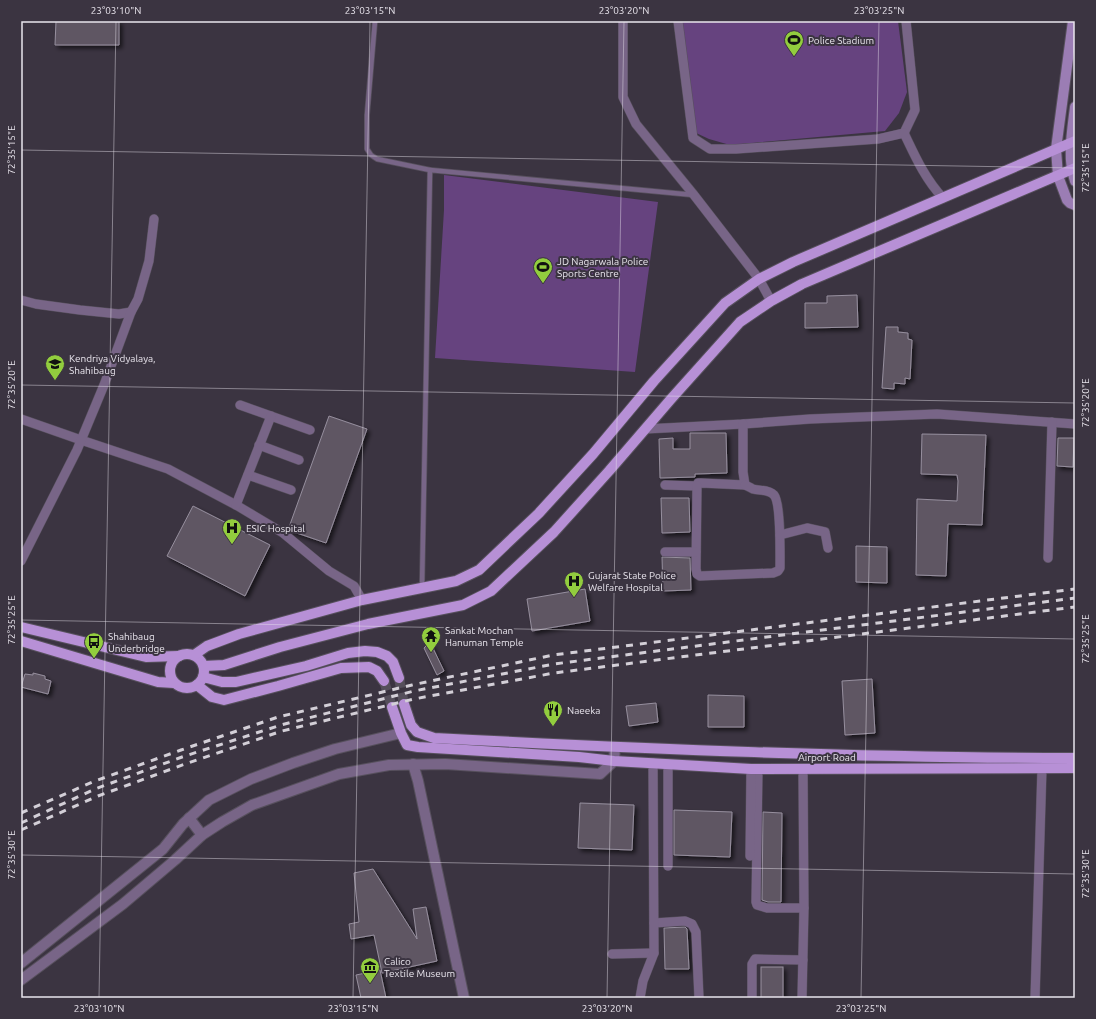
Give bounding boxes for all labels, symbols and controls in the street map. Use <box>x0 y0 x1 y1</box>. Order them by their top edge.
text: 23°03'10"N <box>91 5 141 16</box>
text: 23°03'15"N <box>345 5 395 16</box>
text: 23°03'20"N <box>599 5 649 16</box>
text: 23°03'25"N <box>854 5 904 16</box>
sports icon: Police Stadium <box>783 29 805 57</box>
place label: Police Stadium <box>808 35 874 46</box>
text: 72°35'15"E <box>6 125 17 175</box>
text: 72°35'15"E <box>1080 143 1091 193</box>
sports icon: JD Nagarwala Police Sports Centre <box>532 256 554 284</box>
place label: JD Nagarwala Police Sports Centre <box>557 256 648 279</box>
school or university icon: Kendriya Vidyalaya, Shahibaug <box>44 353 66 381</box>
place label: Kendriya Vidyalaya, Shahibaug <box>69 353 156 376</box>
text: 72°35'20"E <box>6 360 17 410</box>
text: 72°35'20"E <box>1080 378 1091 428</box>
hospital icon: ESIC Hospital <box>221 517 243 545</box>
place label: ESIC Hospital <box>246 523 305 534</box>
hospital icon: Gujarat State Police Welfare Hospital <box>563 570 585 598</box>
place label: Gujarat State Police Welfare Hospital <box>588 570 676 593</box>
text: 72°35'25"E <box>6 595 17 645</box>
text: 72°35'25"E <box>1080 614 1091 664</box>
temple icon: Sankat Mochan Hanuman Temple <box>420 625 442 653</box>
place label: Sankat Mochan Hanuman Temple <box>445 625 524 648</box>
bus stop icon: Shahibaug Underbridge <box>83 631 105 659</box>
place label: Shahibaug Underbridge <box>108 631 165 654</box>
restaurant icon: Naeeka <box>542 699 564 727</box>
place label: Naeeka <box>567 705 601 716</box>
street label: Airport Road <box>798 752 856 763</box>
text: 72°35'30"E <box>6 830 17 880</box>
text: 72°35'30"E <box>1080 849 1091 899</box>
museum icon: Calico Textile Museum <box>359 956 381 984</box>
place label: Calico Textile Museum <box>384 956 455 979</box>
text: 23°03'10"N <box>74 1003 124 1014</box>
text: 23°03'15"N <box>328 1003 378 1014</box>
text: 23°03'20"N <box>582 1003 632 1014</box>
text: 23°03'25"N <box>836 1003 886 1014</box>

